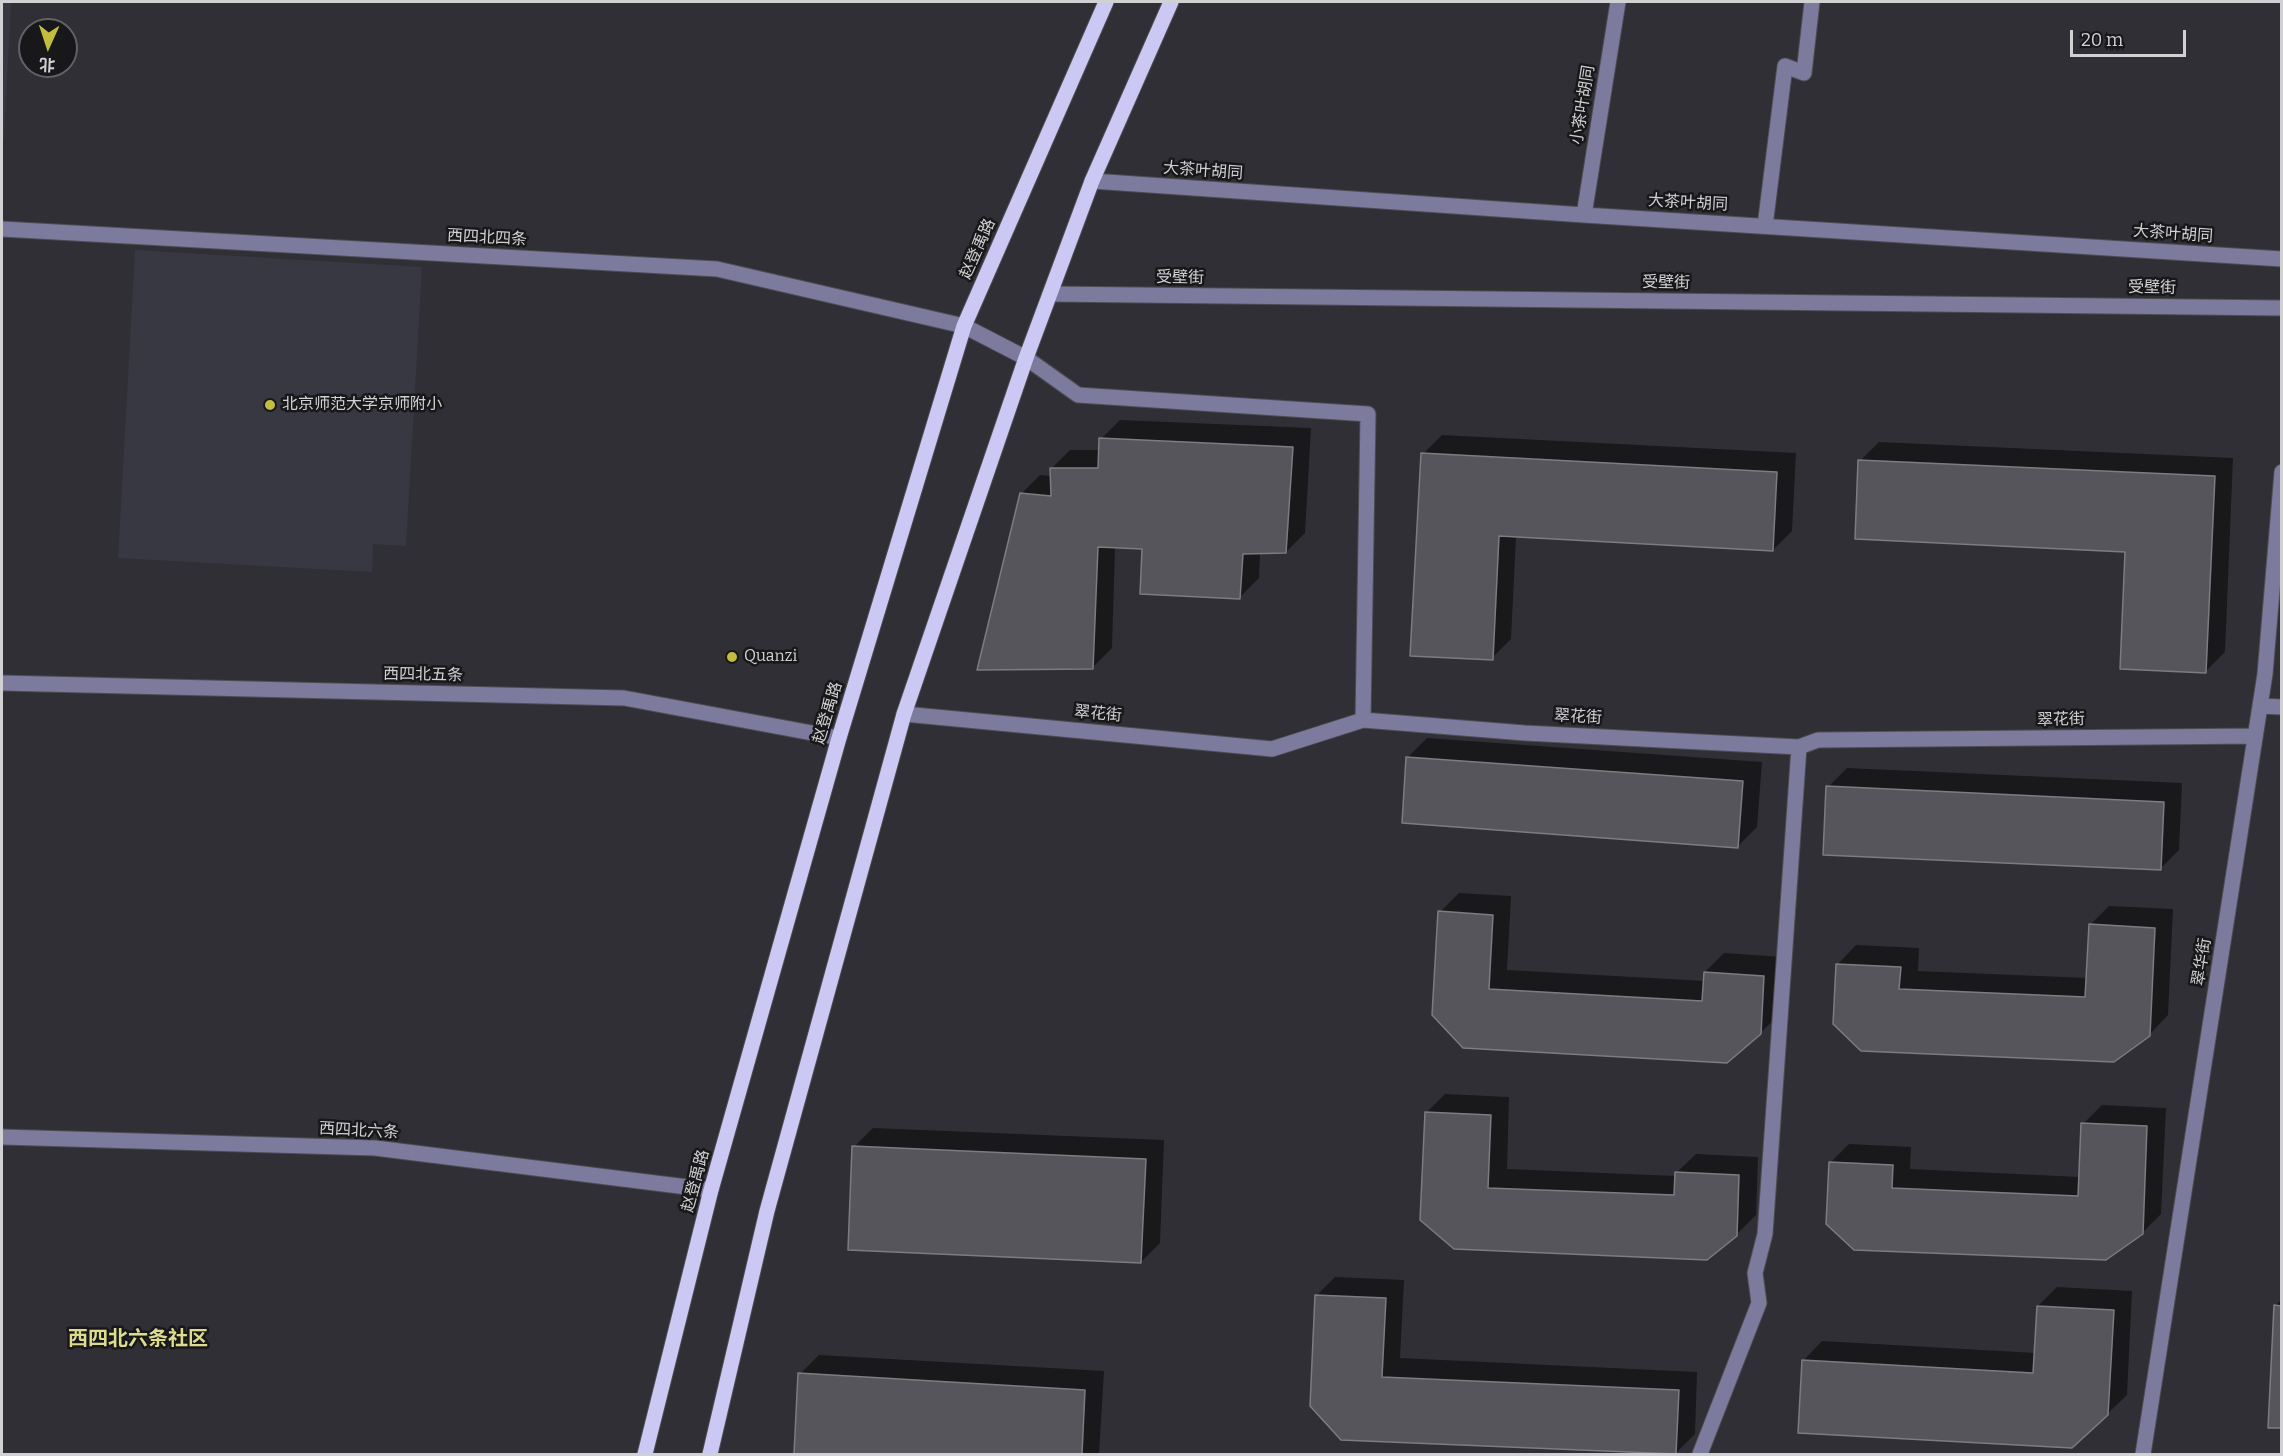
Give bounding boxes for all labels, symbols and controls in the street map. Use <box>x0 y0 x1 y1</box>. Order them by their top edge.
north arrow <box>18 18 78 78</box>
scale bar <box>2073 18 2188 56</box>
text: 20 m <box>2081 29 2123 51</box>
text: 北 <box>39 55 56 74</box>
street label: 小茶叶胡同 <box>1567 64 1599 146</box>
street label: 大茶叶胡同 <box>1162 159 1244 183</box>
street label: 大茶叶胡同 <box>1648 191 1728 215</box>
street label: 赵登禹路 <box>956 216 1000 282</box>
street label: 大茶叶胡同 <box>2132 222 2214 246</box>
street label: 西四北四条 <box>447 226 527 250</box>
street label: 受壁街 <box>1156 268 1204 288</box>
street label: 受壁街 <box>1642 273 1690 293</box>
street label: 受壁街 <box>2128 278 2176 298</box>
place label: 北京师范大学京师附小 <box>282 395 442 415</box>
marker: 北京师范大学京师附小 <box>263 398 277 412</box>
place label: Quanzi <box>744 647 797 667</box>
marker: Quanzi <box>725 650 739 664</box>
street label: 西四北五条 <box>383 665 463 685</box>
street label: 赵登禹路 <box>809 680 847 746</box>
street label: 翠花街 <box>1073 702 1123 726</box>
street label: 翠花街 <box>1554 706 1602 728</box>
street label: 翠花街 <box>2037 710 2085 730</box>
street label: 翠华街 <box>2189 937 2215 987</box>
street label: 西四北六条 <box>319 1119 399 1143</box>
street label: 赵登禹路 <box>678 1148 714 1214</box>
district label: 西四北六条社区 <box>68 1327 208 1351</box>

